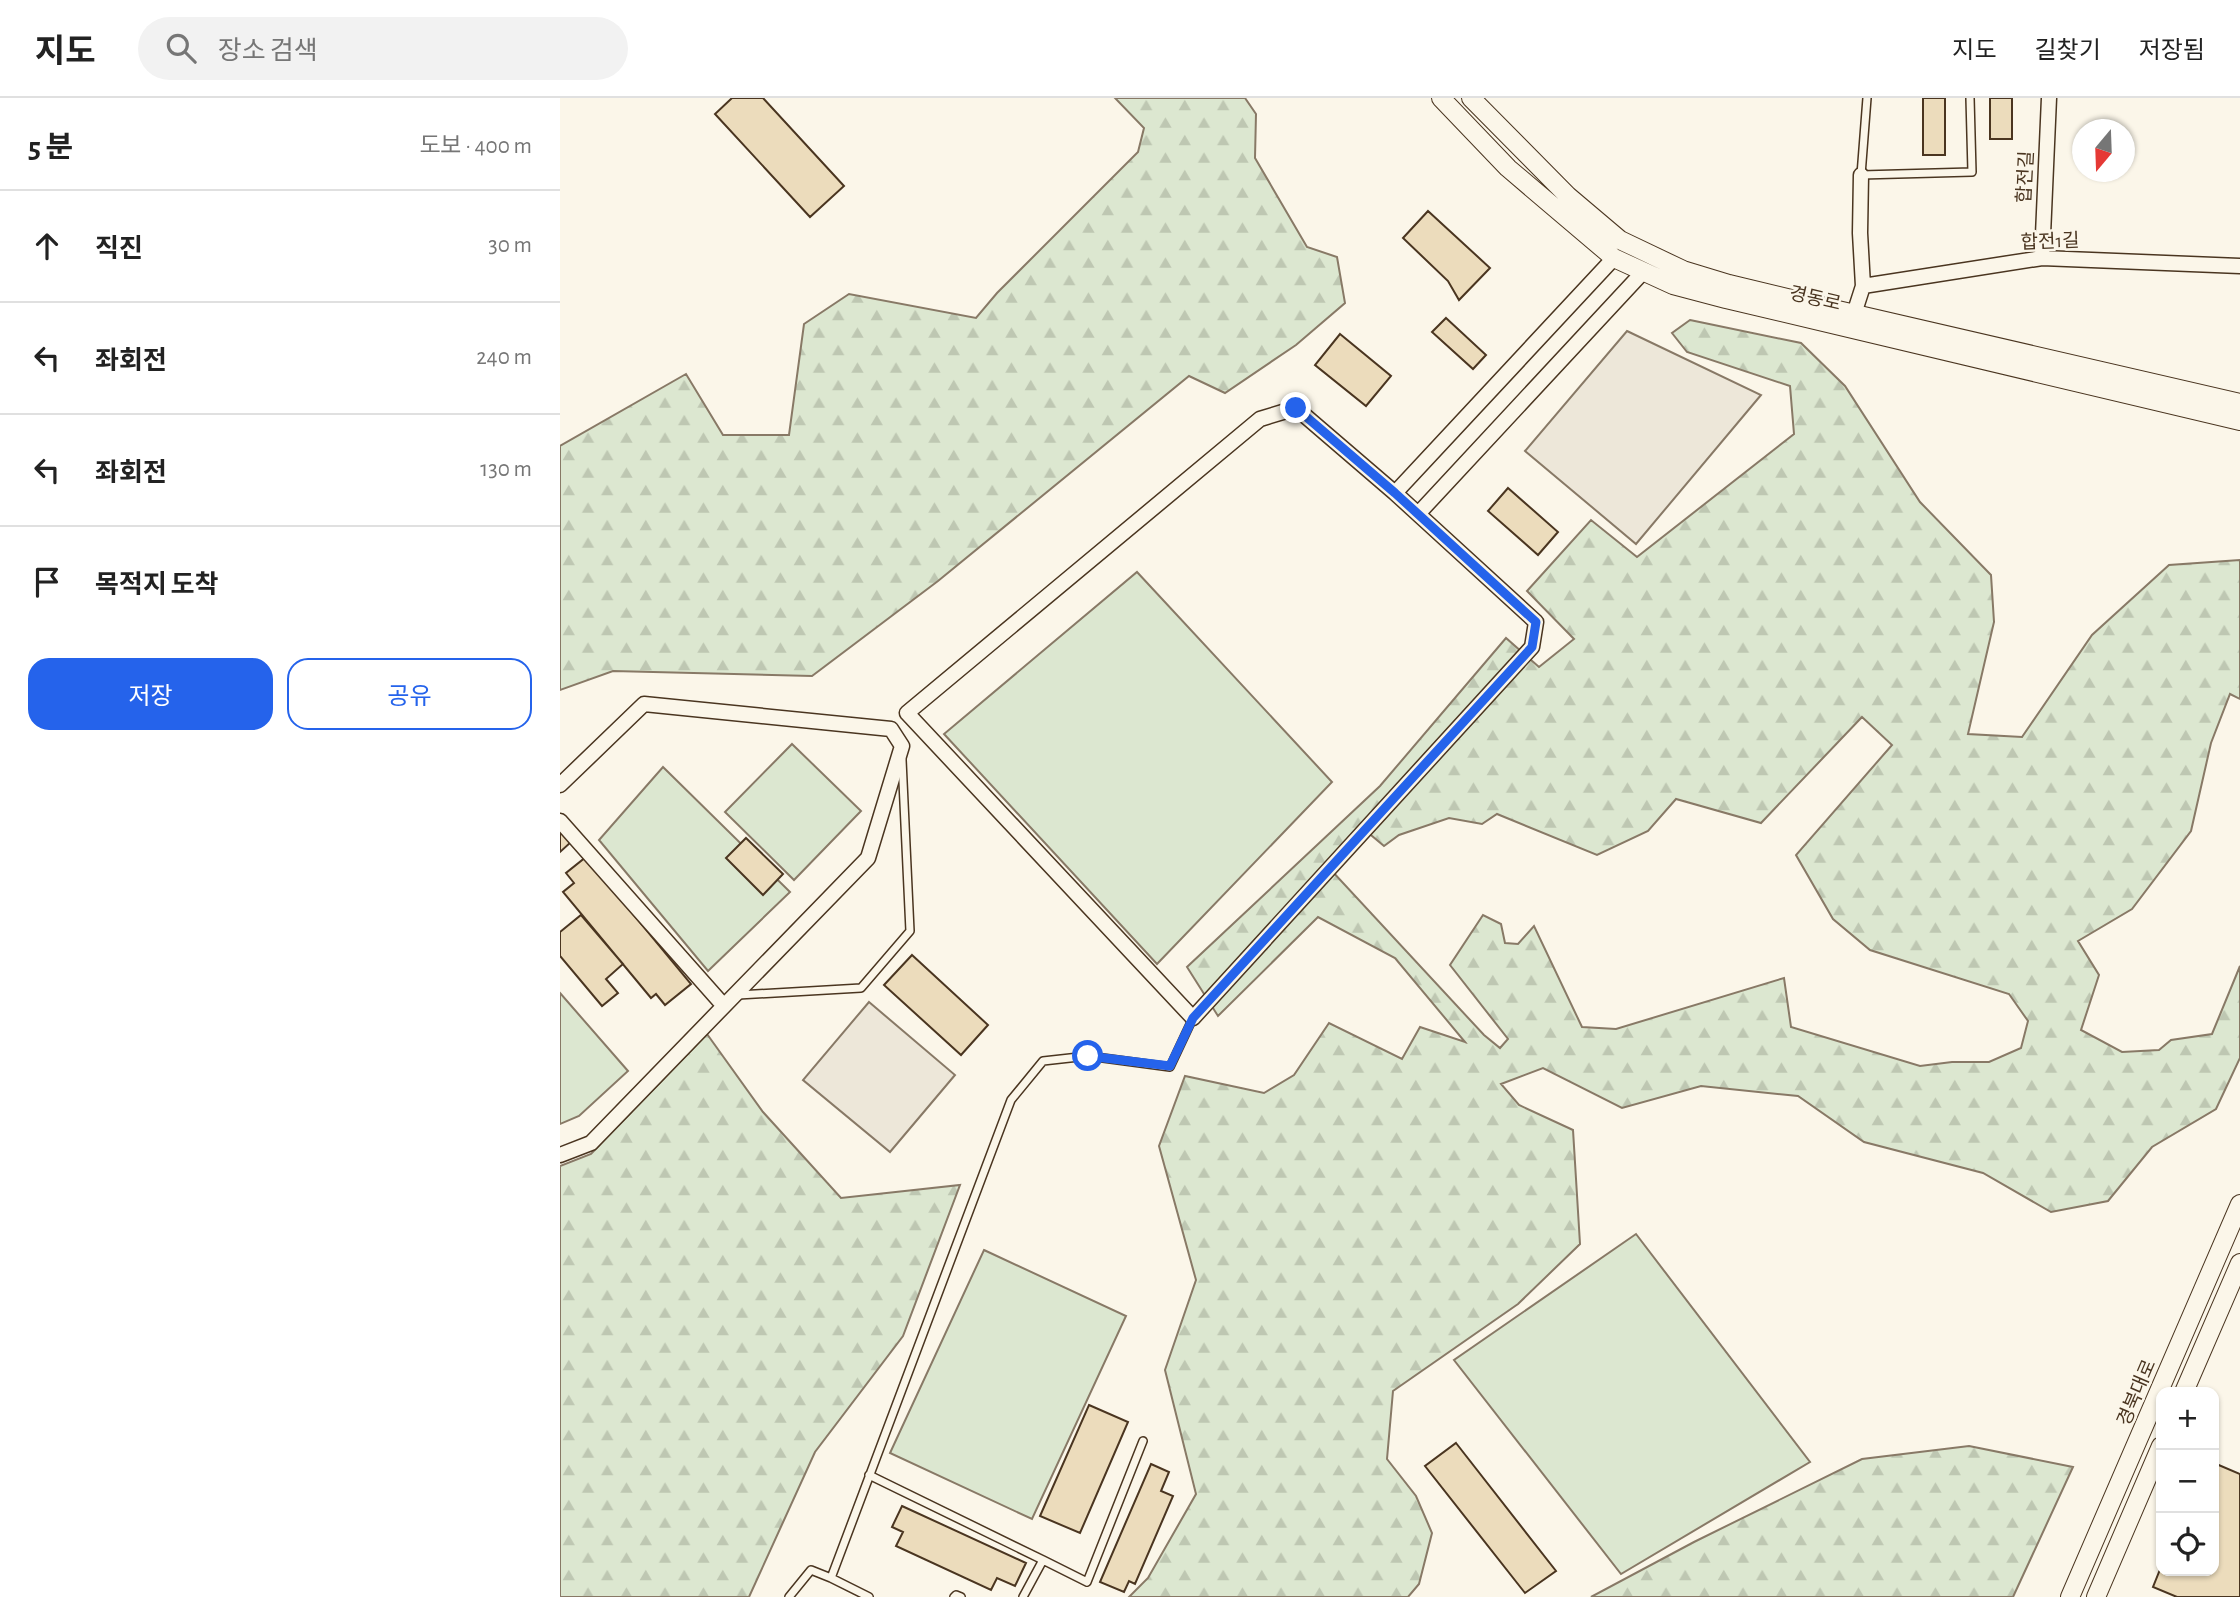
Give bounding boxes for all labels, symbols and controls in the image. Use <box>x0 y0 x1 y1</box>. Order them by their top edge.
search box <box>138 17 628 80</box>
icon: search <box>162 29 200 67</box>
text: 지도 <box>35 36 96 69</box>
text: 장소 검색 <box>218 38 318 64</box>
text: 지도 <box>1952 39 1997 63</box>
text: 길찾기 <box>2035 39 2101 63</box>
text: 저장됨 <box>2139 39 2205 63</box>
north arrow <box>2072 119 2135 182</box>
text: 5 분 <box>28 133 73 163</box>
text: 도보 · 400 m <box>419 135 532 158</box>
street label: 합전길 <box>2014 150 2037 204</box>
icon: ahead <box>28 227 66 265</box>
street label: 합전1길 <box>2020 230 2080 253</box>
text: 30 m <box>488 234 532 257</box>
text: 직진 <box>95 236 143 262</box>
street label: 경동로 <box>1787 283 1843 314</box>
icon: left <box>28 339 66 377</box>
text: 240 m <box>476 346 532 369</box>
text: 좌회전 <box>95 348 167 374</box>
route end <box>1280 392 1311 423</box>
icon: left <box>28 451 66 489</box>
text: 130 m <box>480 458 532 481</box>
text: 좌회전 <box>95 460 167 486</box>
icon: arrive <box>28 563 66 601</box>
text: 목적지 도착 <box>95 572 219 598</box>
button: 저장 <box>28 658 273 730</box>
button: 공유 <box>287 658 532 730</box>
route start <box>1072 1040 1103 1071</box>
street label: 경북대로 <box>2114 1357 2159 1429</box>
map controls <box>2156 1387 2219 1576</box>
button: + <box>2156 1387 2219 1450</box>
button: − <box>2156 1450 2219 1513</box>
button: locate <box>2156 1513 2219 1576</box>

